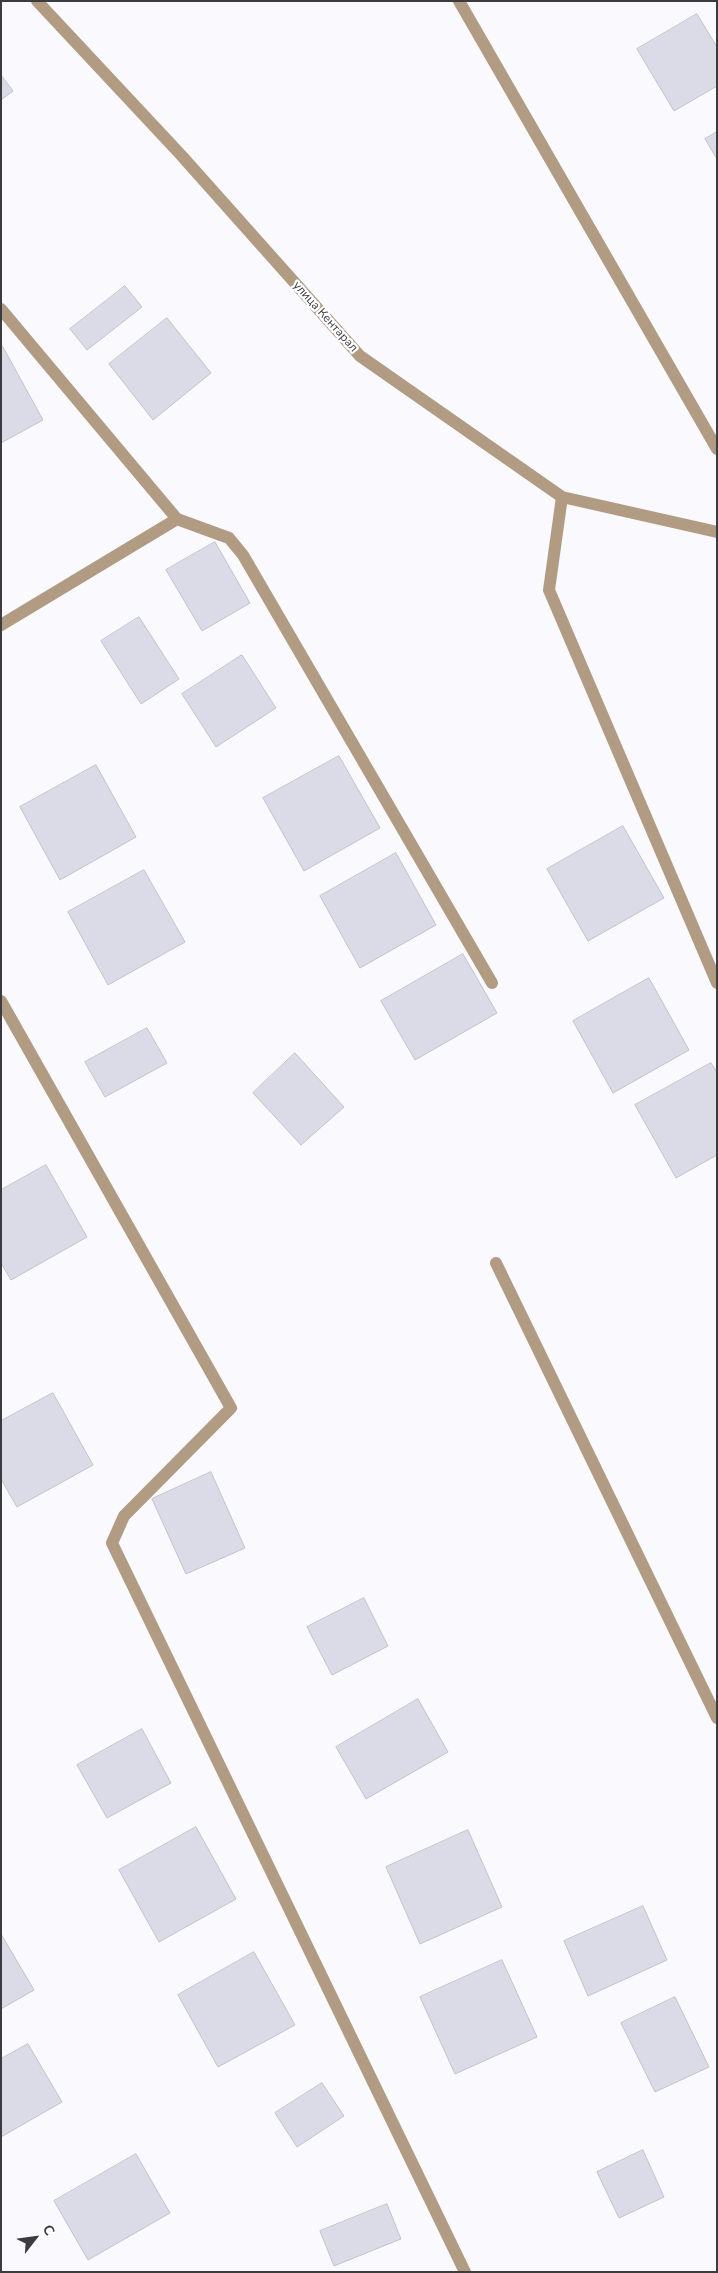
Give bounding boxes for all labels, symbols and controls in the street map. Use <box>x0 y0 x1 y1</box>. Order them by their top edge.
street label: улица Кентарал <box>290 279 360 355</box>
north arrow <box>10 2213 60 2263</box>
text: С <box>38 2221 59 2239</box>

